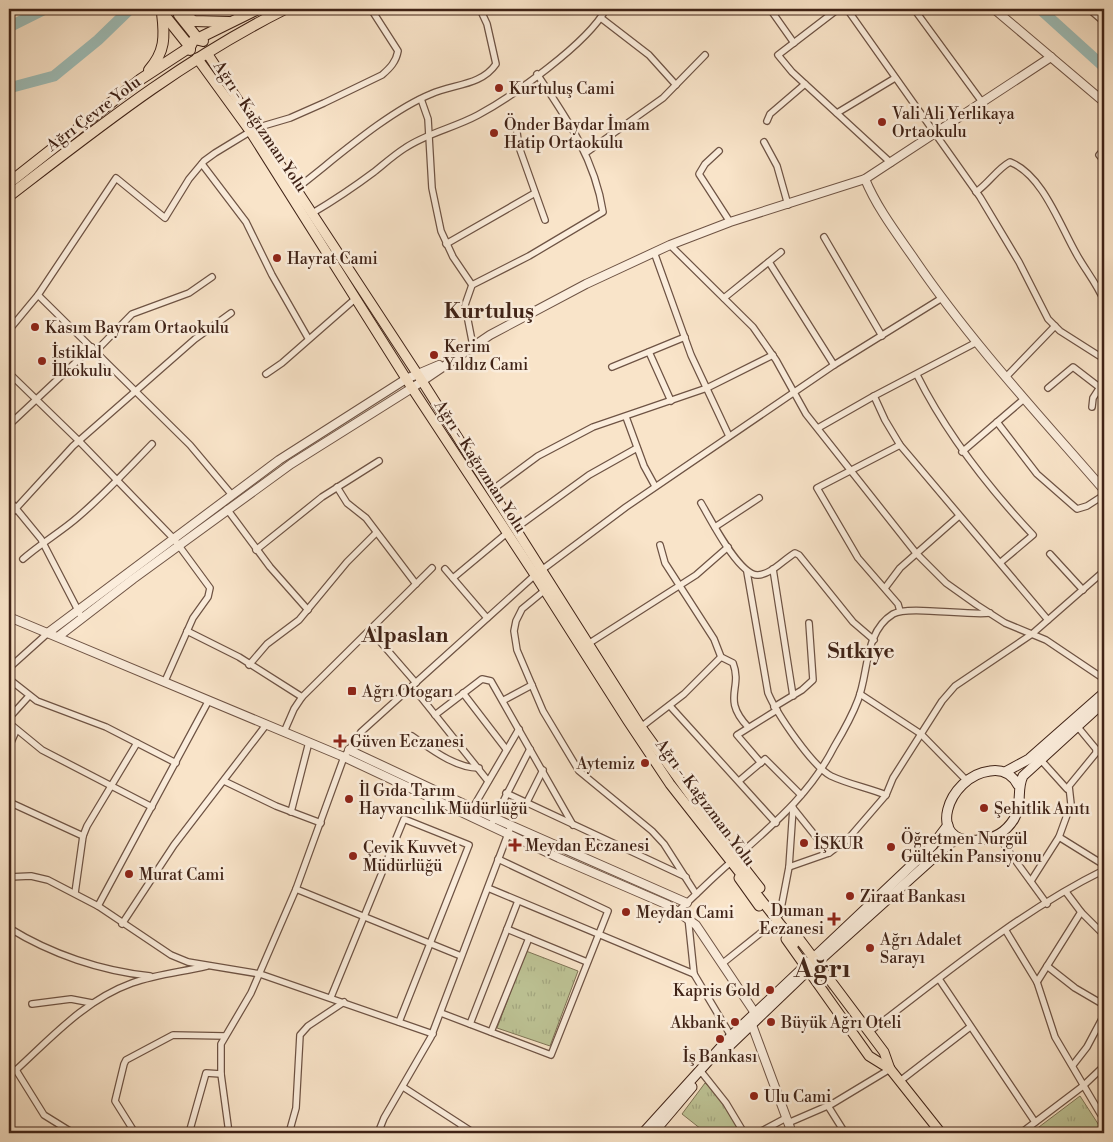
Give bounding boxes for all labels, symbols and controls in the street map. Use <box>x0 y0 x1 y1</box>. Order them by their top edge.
street label: Ağrı - Kağızman Yolu <box>208 56 312 196</box>
street label: Ağrı Çevre Yolu <box>42 72 145 156</box>
place label: Kurtuluş Cami <box>509 79 615 99</box>
marker: Kurtuluş Cami <box>493 82 505 94</box>
place label: Vali Ali Yerlikaya Ortaokulu <box>891 104 1015 142</box>
place label: Önder Baydar İmam Hatip Ortaokulu <box>504 113 650 153</box>
marker: Vali Ali Yerlikaya Ortaokulu <box>876 116 888 128</box>
marker: Önder Baydar İmam Hatip Ortaokulu <box>488 127 500 139</box>
place label: Hayrat Cami <box>287 249 378 269</box>
marker: Hayrat Cami <box>271 252 283 264</box>
district label: Kurtuluş <box>444 299 534 325</box>
place label: Kasım Bayram Ortaokulu <box>45 318 229 338</box>
marker: Kasım Bayram Ortaokulu <box>29 321 41 333</box>
place label: Kerim Yıldız Cami <box>443 337 528 375</box>
place label: İstiklal İlkokulu <box>52 341 112 381</box>
marker: Kerim Yıldız Cami <box>428 349 440 361</box>
marker: İstiklal İlkokulu <box>36 355 48 367</box>
street label: Ağrı - Kağızman Yolu <box>429 396 530 537</box>
district label: Alpaslan <box>361 623 449 649</box>
district label: Sıtkıye <box>827 639 895 665</box>
place label: Ağrı Otogarı <box>361 682 453 702</box>
marker: Ağrı Otogarı <box>346 685 358 697</box>
place label: Güven Eczanesi <box>350 732 464 752</box>
street label: Ağrı - Kağızman Yolu <box>650 734 760 870</box>
marker: Güven Eczanesi <box>334 735 346 747</box>
place label: Aytemiz <box>576 754 635 774</box>
marker: Aytemiz <box>639 757 651 769</box>
place label: İl Gıda Tarım Hayvancılık Müdürlüğü <box>359 779 528 819</box>
marker: İl Gıda Tarım Hayvancılık Müdürlüğü <box>343 793 355 805</box>
place label: Şehitlik Anıtı <box>994 799 1090 819</box>
marker: Şehitlik Anıtı <box>978 802 990 814</box>
place label: Öğretmen Nurgül Gültekin Pansiyonu <box>901 827 1042 867</box>
place label: İŞKUR <box>814 832 864 854</box>
place label: Meydan Eczanesi <box>525 836 650 856</box>
marker: İŞKUR <box>798 837 810 849</box>
place label: Çevik Kuvvet Müdürlüğü <box>363 838 458 876</box>
marker: Meydan Eczanesi <box>509 839 521 851</box>
marker: Öğretmen Nurgül Gültekin Pansiyonu <box>885 841 897 853</box>
marker: Çevik Kuvvet Müdürlüğü <box>347 850 359 862</box>
place label: Murat Cami <box>139 865 225 885</box>
marker: Murat Cami <box>123 868 135 880</box>
place label: Ziraat Bankası <box>860 887 966 907</box>
marker: Ziraat Bankası <box>844 890 856 902</box>
place label: Duman Eczanesi <box>759 901 824 939</box>
place label: Meydan Cami <box>636 903 734 923</box>
marker: Meydan Cami <box>620 906 632 918</box>
marker: Duman Eczanesi <box>828 913 840 925</box>
place label: Ağrı Adalet Sarayı <box>879 930 962 968</box>
marker: Ağrı Adalet Sarayı <box>864 942 876 954</box>
district label: Ağrı <box>793 953 850 985</box>
place label: Kapris Gold <box>673 981 760 1001</box>
marker: Kapris Gold <box>764 984 776 996</box>
place label: Akbank <box>670 1013 727 1033</box>
place label: Büyük Ağrı Oteli <box>780 1013 902 1033</box>
marker: Akbank <box>729 1016 741 1028</box>
marker: Büyük Ağrı Oteli <box>765 1016 777 1028</box>
marker: İş Bankası <box>714 1033 726 1045</box>
place label: İş Bankası <box>683 1045 757 1067</box>
place label: Ulu Cami <box>764 1087 831 1107</box>
marker: Ulu Cami <box>748 1090 760 1102</box>

